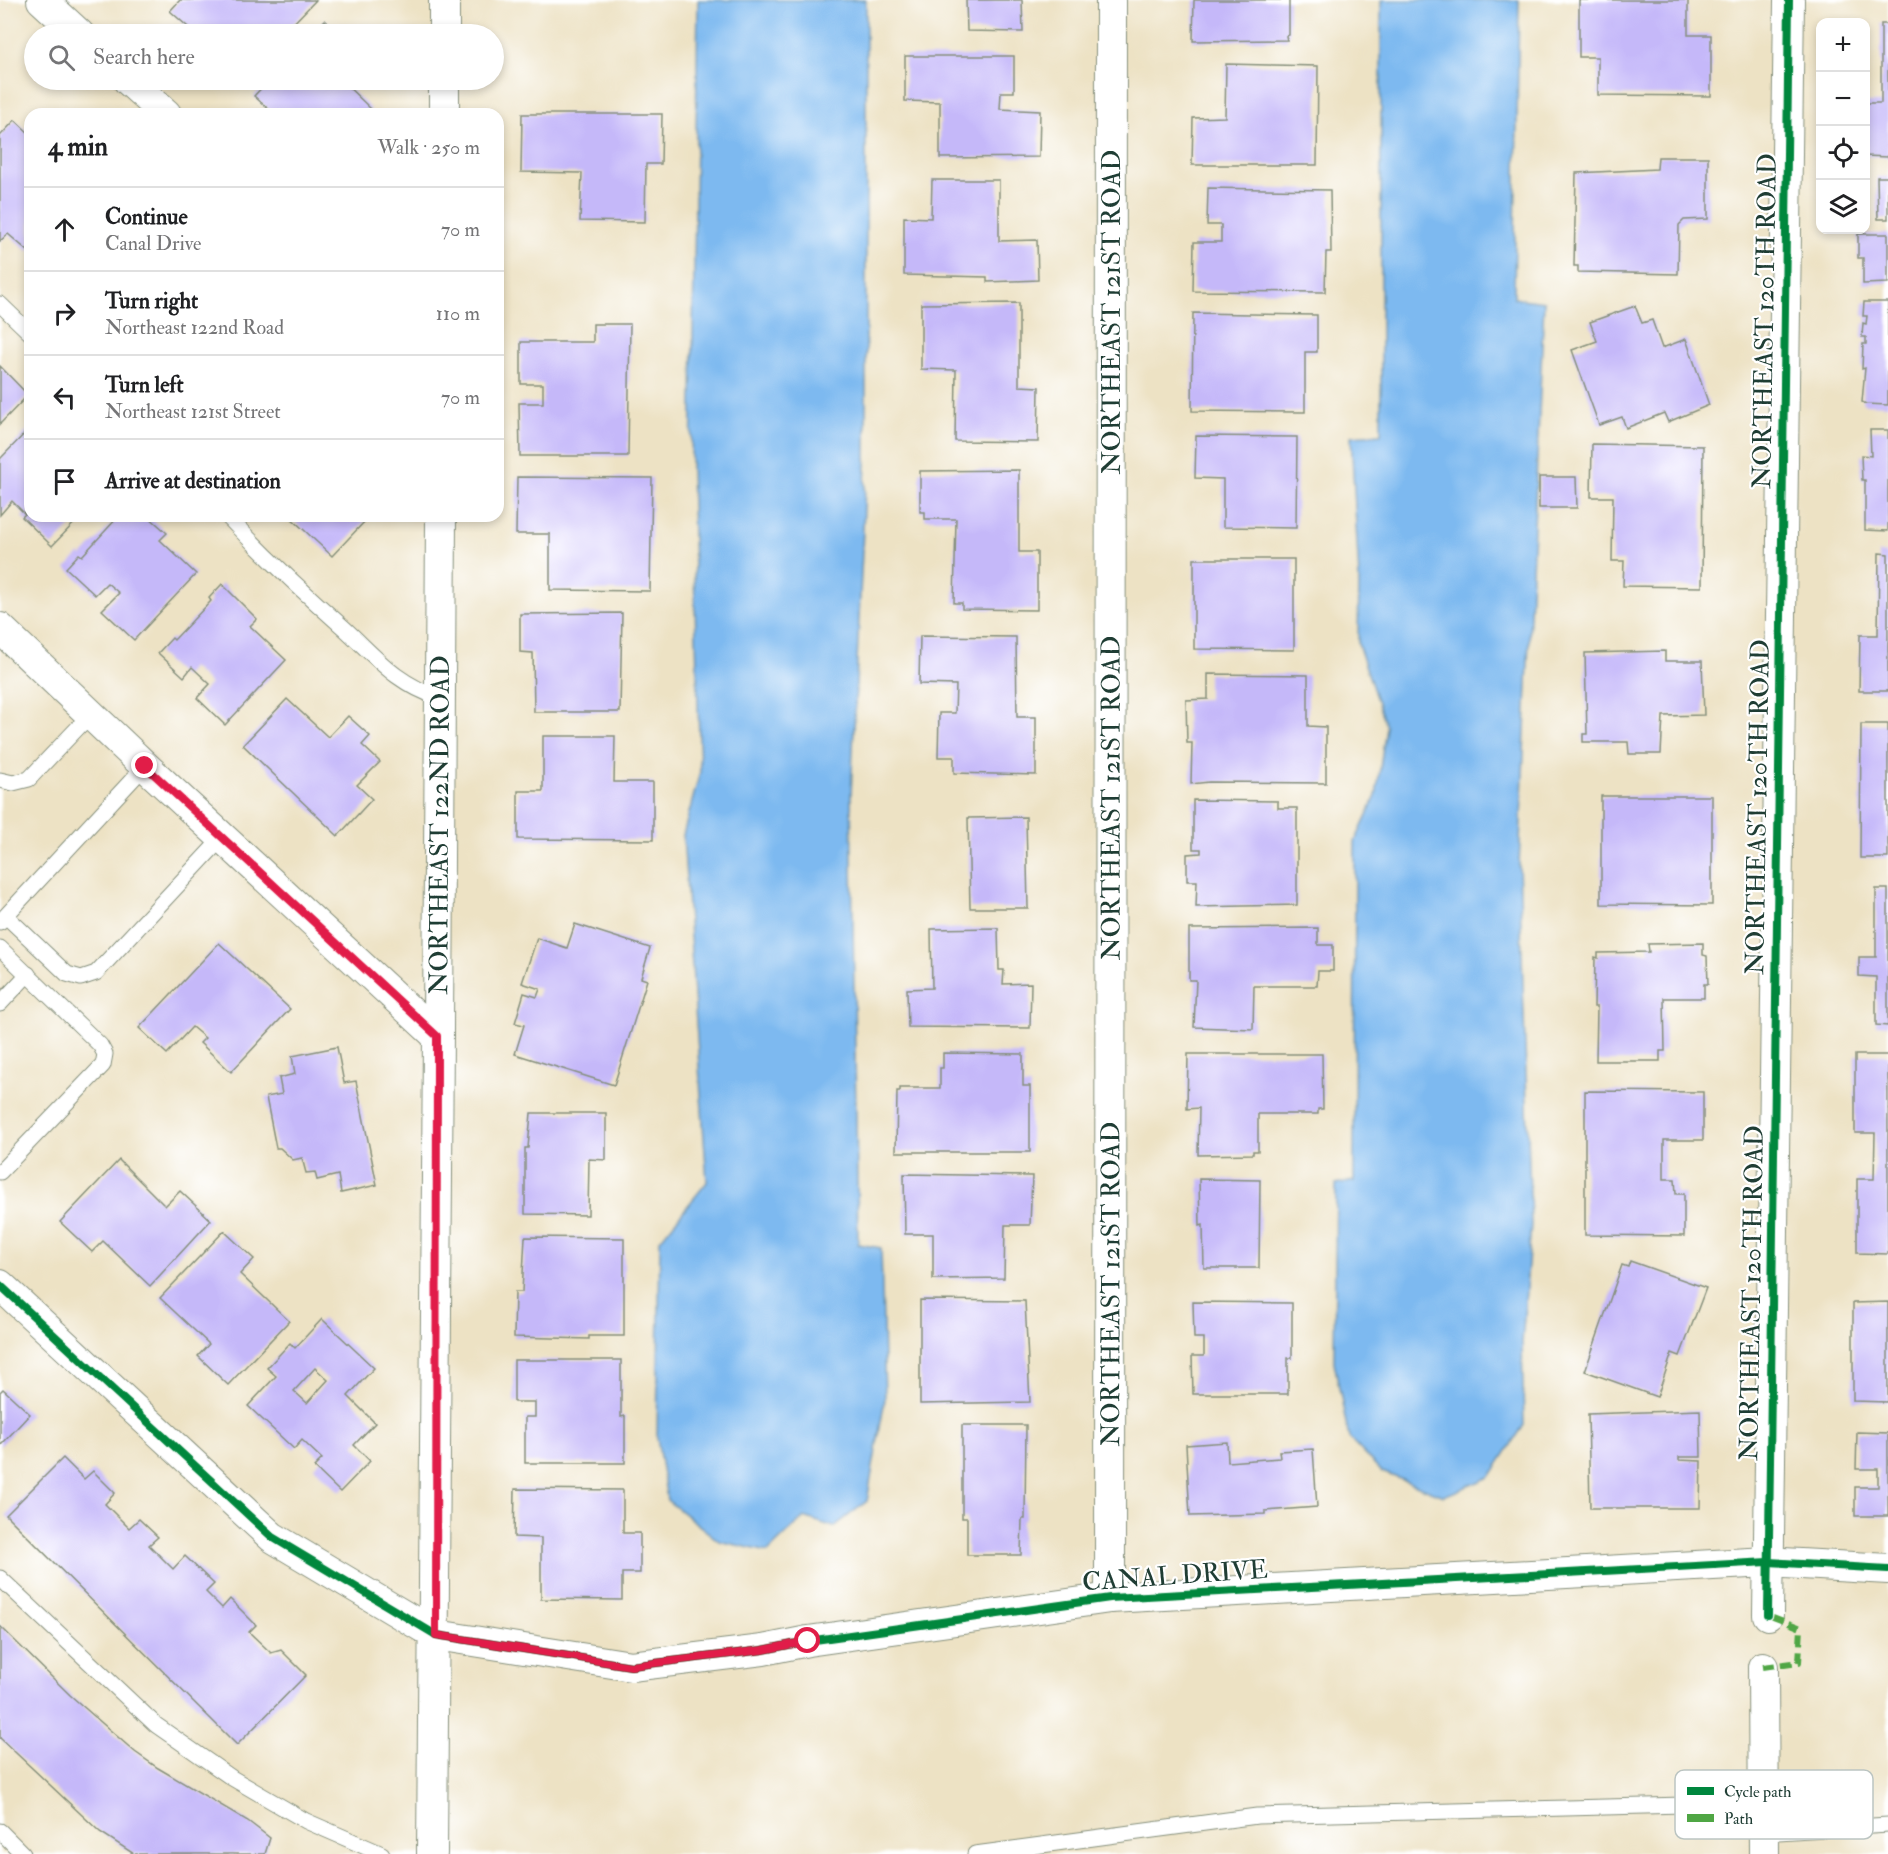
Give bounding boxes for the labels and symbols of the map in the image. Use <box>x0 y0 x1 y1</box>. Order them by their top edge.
street label: NORTHEAST 121ST ROAD <box>1096 150 1128 474</box>
street label: NORTHEAST 120TH ROAD <box>1746 153 1784 489</box>
street label: NORTHEAST 121ST ROAD <box>1095 636 1128 960</box>
street label: NORTHEAST 120TH ROAD <box>1739 639 1777 975</box>
street label: NORTHEAST 122ND ROAD <box>423 655 457 995</box>
route end <box>131 752 157 778</box>
street label: NORTHEAST 121ST ROAD <box>1095 1122 1127 1446</box>
street label: NORTHEAST 120TH ROAD <box>1733 1125 1771 1461</box>
street label: CANAL DRIVE <box>1081 1554 1269 1598</box>
route start <box>794 1627 820 1653</box>
legend <box>1675 1770 1873 1839</box>
text: Cycle path <box>1724 1782 1792 1803</box>
text: Path <box>1724 1809 1754 1829</box>

